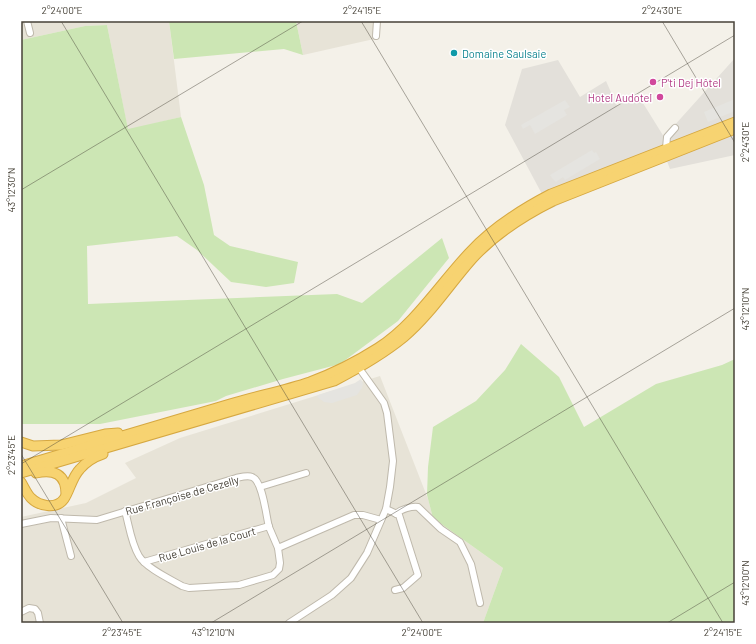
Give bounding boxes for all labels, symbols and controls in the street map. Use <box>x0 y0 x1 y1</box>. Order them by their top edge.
text: 2°24'00"E <box>41 4 83 16</box>
text: 2°24'15"E <box>343 4 381 16</box>
text: 2°24'30"E <box>642 4 682 16</box>
place label: Domaine Saulsaie <box>462 47 546 60</box>
marker: Domaine Saulsaie <box>449 48 459 58</box>
place label: P'ti Dej Hôtel <box>661 76 721 89</box>
marker: P'ti Dej Hôtel <box>648 77 658 87</box>
place label: Hotel Audotel <box>588 91 652 104</box>
marker: Hotel Audotel <box>655 92 665 102</box>
text: 2°24'30"E <box>739 122 751 162</box>
text: 43°12'30"N <box>5 168 17 212</box>
text: 43°12'10"N <box>739 287 751 331</box>
text: 2°23'45"E <box>5 435 17 475</box>
street label: Rue Françoise de Cezelly <box>124 473 240 517</box>
street label: Rue Louis de la Court <box>157 524 257 564</box>
text: 43°12'00"N <box>739 560 751 606</box>
text: 2°23'45"E <box>102 626 142 638</box>
text: 43°12'10"N <box>191 626 235 638</box>
text: 2°24'00"E <box>401 626 443 638</box>
text: 2°24'15"E <box>704 626 742 638</box>

